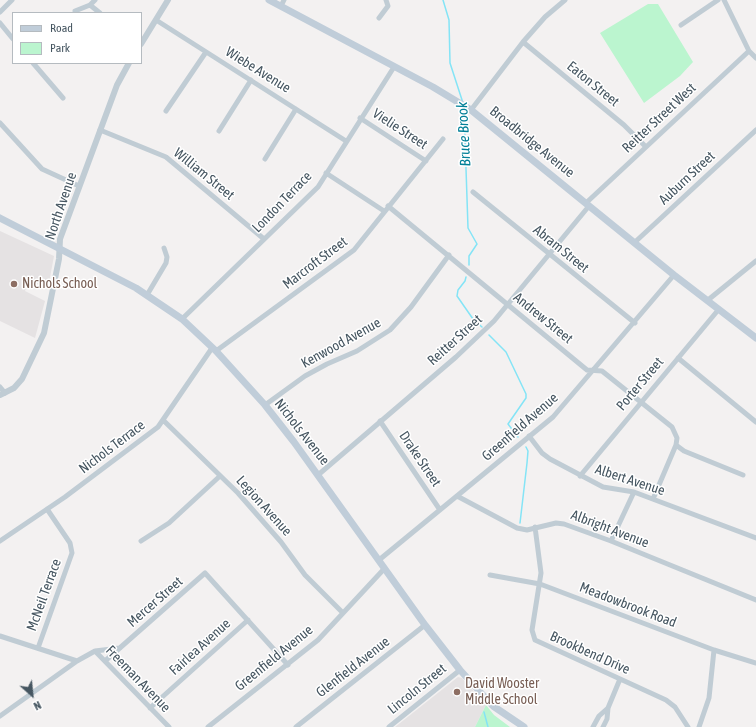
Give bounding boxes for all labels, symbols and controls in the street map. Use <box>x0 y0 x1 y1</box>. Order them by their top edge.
legend <box>12 12 142 64</box>
text: Road <box>50 21 73 35</box>
text: Park <box>50 41 70 55</box>
street label: Wiebe Avenue <box>222 43 294 97</box>
street label: Eaton Street <box>563 58 623 110</box>
street label: Reitter Street West <box>619 80 699 156</box>
water label: Bruce Brook <box>453 101 475 167</box>
street label: Broadbridge Avenue <box>486 103 578 181</box>
street label: Vielie Street <box>369 105 431 153</box>
street label: William Street <box>170 144 238 204</box>
street label: Auburn Street <box>655 148 719 208</box>
street label: London Terrace <box>249 168 315 236</box>
street label: North Avenue <box>42 170 80 242</box>
street label: Abram Street <box>530 222 592 276</box>
street label: Marcroft Street <box>279 233 351 293</box>
place label: Nichols School <box>22 276 97 292</box>
marker: Nichols School <box>9 279 19 289</box>
street label: Andrew Street <box>510 289 576 347</box>
street label: Reitter Street <box>424 311 486 369</box>
street label: Kenwood Avenue <box>298 314 384 372</box>
street label: Porter Street <box>613 354 667 414</box>
street label: Greenfield Avenue <box>479 389 561 465</box>
street label: Nichols Avenue <box>271 396 333 468</box>
street label: Nichols Terrace <box>76 417 148 477</box>
street label: Drake Street <box>395 428 445 490</box>
street label: Albert Avenue <box>593 461 667 499</box>
street label: Legion Avenue <box>233 472 295 540</box>
street label: Albright Avenue <box>569 506 651 552</box>
street label: McNeil Terrace <box>23 557 65 633</box>
street label: Mercer Street <box>124 573 186 631</box>
street label: Meadowbrook Road <box>577 579 679 631</box>
street label: Fairlea Avenue <box>166 615 234 679</box>
street label: Greenfield Avenue <box>232 621 316 695</box>
street label: Brookbend Drive <box>547 628 633 678</box>
street label: Glenfield Avenue <box>313 633 393 701</box>
street label: Freeman Avenue <box>102 642 174 716</box>
street label: Lincoln Street <box>384 660 450 718</box>
north arrow <box>12 675 52 715</box>
place label: David Wooster Middle School <box>465 676 539 708</box>
marker: David Wooster Middle School <box>452 687 462 697</box>
text: N <box>32 699 43 713</box>

